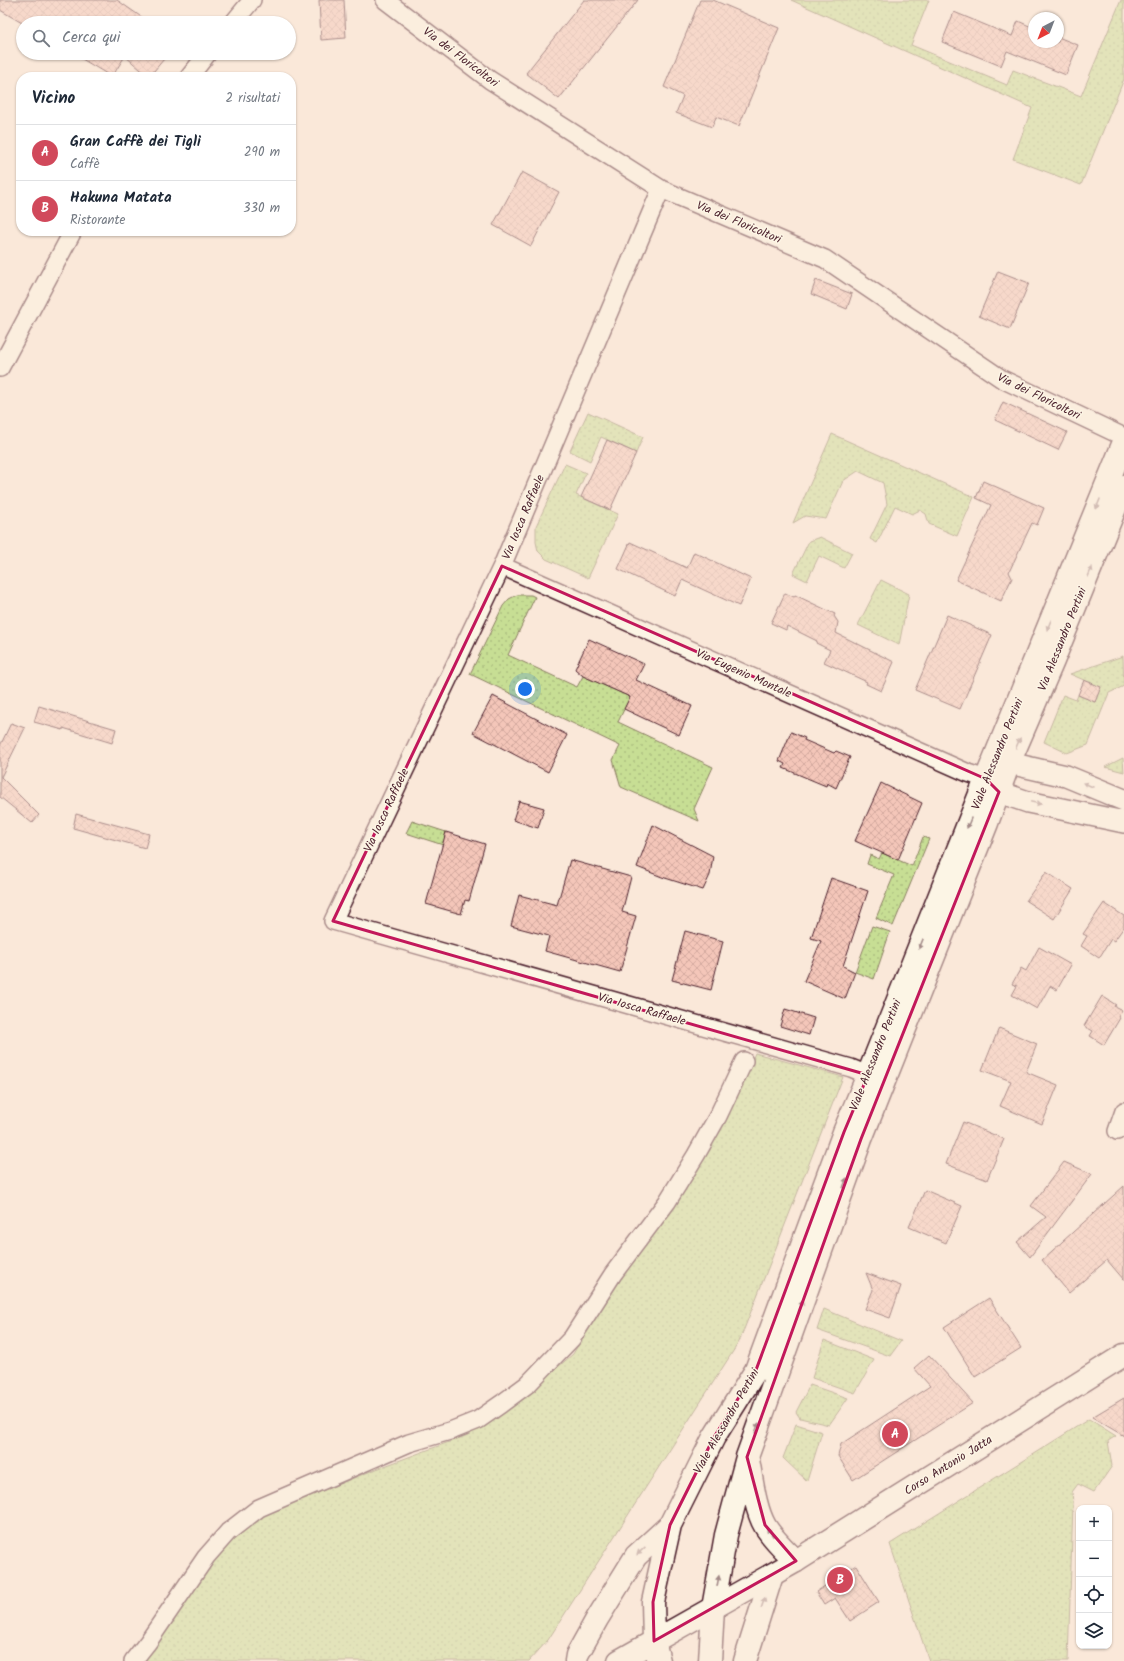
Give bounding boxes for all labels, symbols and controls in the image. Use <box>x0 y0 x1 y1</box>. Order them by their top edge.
north arrow <box>1028 12 1064 48</box>
search box <box>16 16 296 60</box>
street label: Via dei Floricoltori <box>419 22 504 93</box>
text: Cerca qui <box>62 26 120 50</box>
icon: search <box>30 27 52 49</box>
text: Vicino <box>32 85 75 112</box>
text: 2 risultati <box>226 88 280 109</box>
text: Gran Caffè dei Tigli <box>70 130 201 154</box>
text: A <box>41 142 49 163</box>
text: 290 m <box>244 142 280 163</box>
text: Caffè <box>70 154 99 175</box>
text: Hakuna Matata <box>70 186 172 210</box>
street label: Via dei Floricoltori <box>693 196 785 249</box>
text: B <box>41 198 49 219</box>
text: 330 m <box>243 198 280 219</box>
text: Ristorante <box>70 210 125 231</box>
street label: Via dei Floricoltori <box>994 368 1085 425</box>
street label: Via Iosca Raffaele <box>497 471 550 563</box>
one-way arrow <box>1095 499 1101 510</box>
one-way arrow <box>1087 565 1093 577</box>
street label: Via Alessandro Pertini <box>1033 583 1092 694</box>
one-way arrow <box>1046 619 1052 630</box>
street label: Via Eugenio Montale <box>693 644 795 703</box>
your location <box>515 679 535 699</box>
street label: Viale Alessandro Pertini <box>966 695 1029 813</box>
one-way arrow <box>1015 738 1021 749</box>
street label: Via Iosca Raffaele <box>359 765 414 855</box>
one-way arrow <box>1082 782 1094 788</box>
one-way arrow <box>1030 801 1042 807</box>
one-way arrow <box>965 818 971 830</box>
one-way arrow <box>917 938 923 950</box>
street label: Via Iosca Raffaele <box>596 988 689 1031</box>
street label: Viale Alessandro Pertini <box>844 996 907 1114</box>
one-way arrow <box>843 1177 849 1189</box>
one-way arrow <box>799 1299 805 1311</box>
street label: Viale Alessandro Pertini <box>689 1364 765 1477</box>
pin: A <box>882 1419 908 1449</box>
one-way arrow <box>755 1421 761 1433</box>
street label: Corso Antonio Jatta <box>900 1430 997 1500</box>
map controls <box>1076 1505 1112 1649</box>
button: + <box>1076 1505 1112 1541</box>
one-way arrow <box>766 1527 774 1537</box>
button: − <box>1076 1541 1112 1577</box>
one-way arrow <box>636 1547 646 1556</box>
pin: B <box>827 1565 853 1595</box>
one-way arrow <box>715 1574 721 1587</box>
button: locate <box>1076 1577 1112 1613</box>
one-way arrow <box>760 1596 766 1608</box>
button: layers <box>1076 1613 1112 1649</box>

